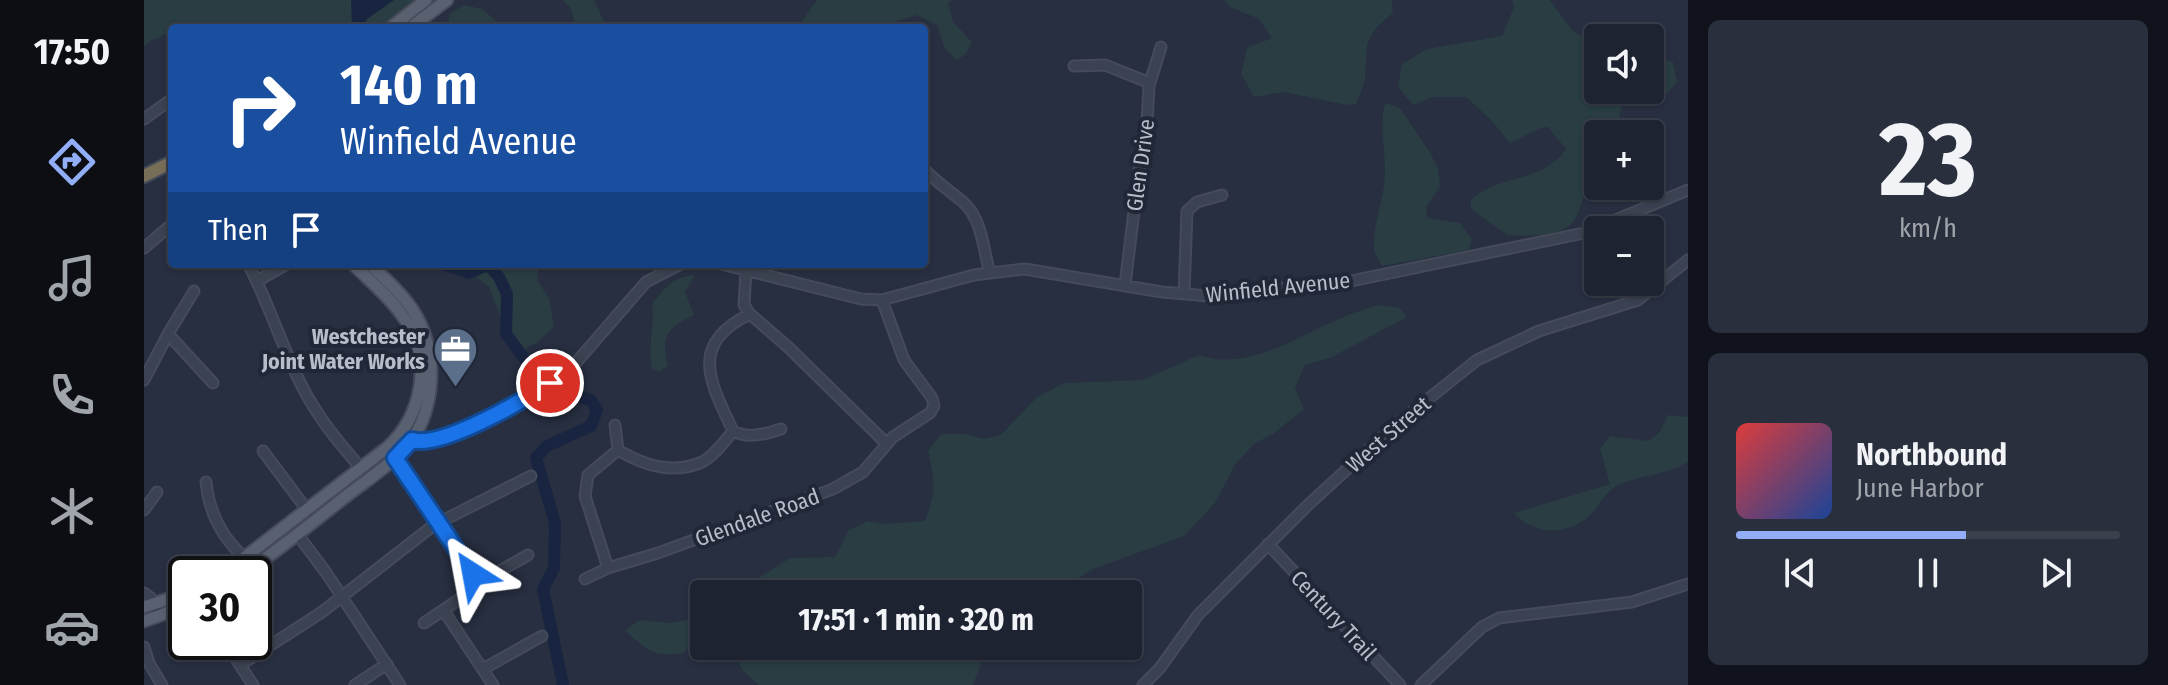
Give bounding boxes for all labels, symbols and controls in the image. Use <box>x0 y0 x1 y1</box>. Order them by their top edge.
map controls <box>1584 24 1664 296</box>
button: sound <box>1584 24 1664 104</box>
text: 17:50 <box>34 30 110 74</box>
text: 140 m <box>340 52 477 119</box>
icon: right <box>208 56 312 160</box>
text: 23 <box>1879 98 1977 223</box>
street label: Glen Drive <box>1121 117 1160 213</box>
text: Winfield Avenue <box>340 120 577 164</box>
button: + <box>1584 120 1664 200</box>
icon: directions <box>44 134 100 190</box>
icon: arrive <box>284 208 328 252</box>
text: Then <box>208 212 268 248</box>
text: km/h <box>1899 213 1957 244</box>
button: − <box>1584 216 1664 296</box>
icon: music <box>44 250 100 306</box>
street label: Winfield Avenue <box>1205 267 1351 308</box>
place label: Westchester Joint Water Works <box>261 323 426 375</box>
office icon: Westchester Joint Water Works <box>432 325 480 388</box>
pin <box>516 349 584 417</box>
icon: arrive <box>528 361 572 405</box>
icon: phone <box>44 367 100 423</box>
street label: West Street <box>1341 390 1437 478</box>
text: Northbound <box>1856 437 2007 473</box>
text: June Harbor <box>1856 473 1984 504</box>
street label: Glendale Road <box>691 482 823 552</box>
icon: climate <box>44 483 100 539</box>
position arrow <box>431 532 515 616</box>
icon: previous <box>1778 551 1822 595</box>
icon: pause <box>1906 551 1950 595</box>
icon: next <box>2034 551 2078 595</box>
speed limit sign: 30 <box>168 556 272 660</box>
street label: Century Trail <box>1285 565 1382 666</box>
icon: car <box>44 599 100 655</box>
text: 17:51 · 1 min · 320 m <box>798 602 1034 638</box>

